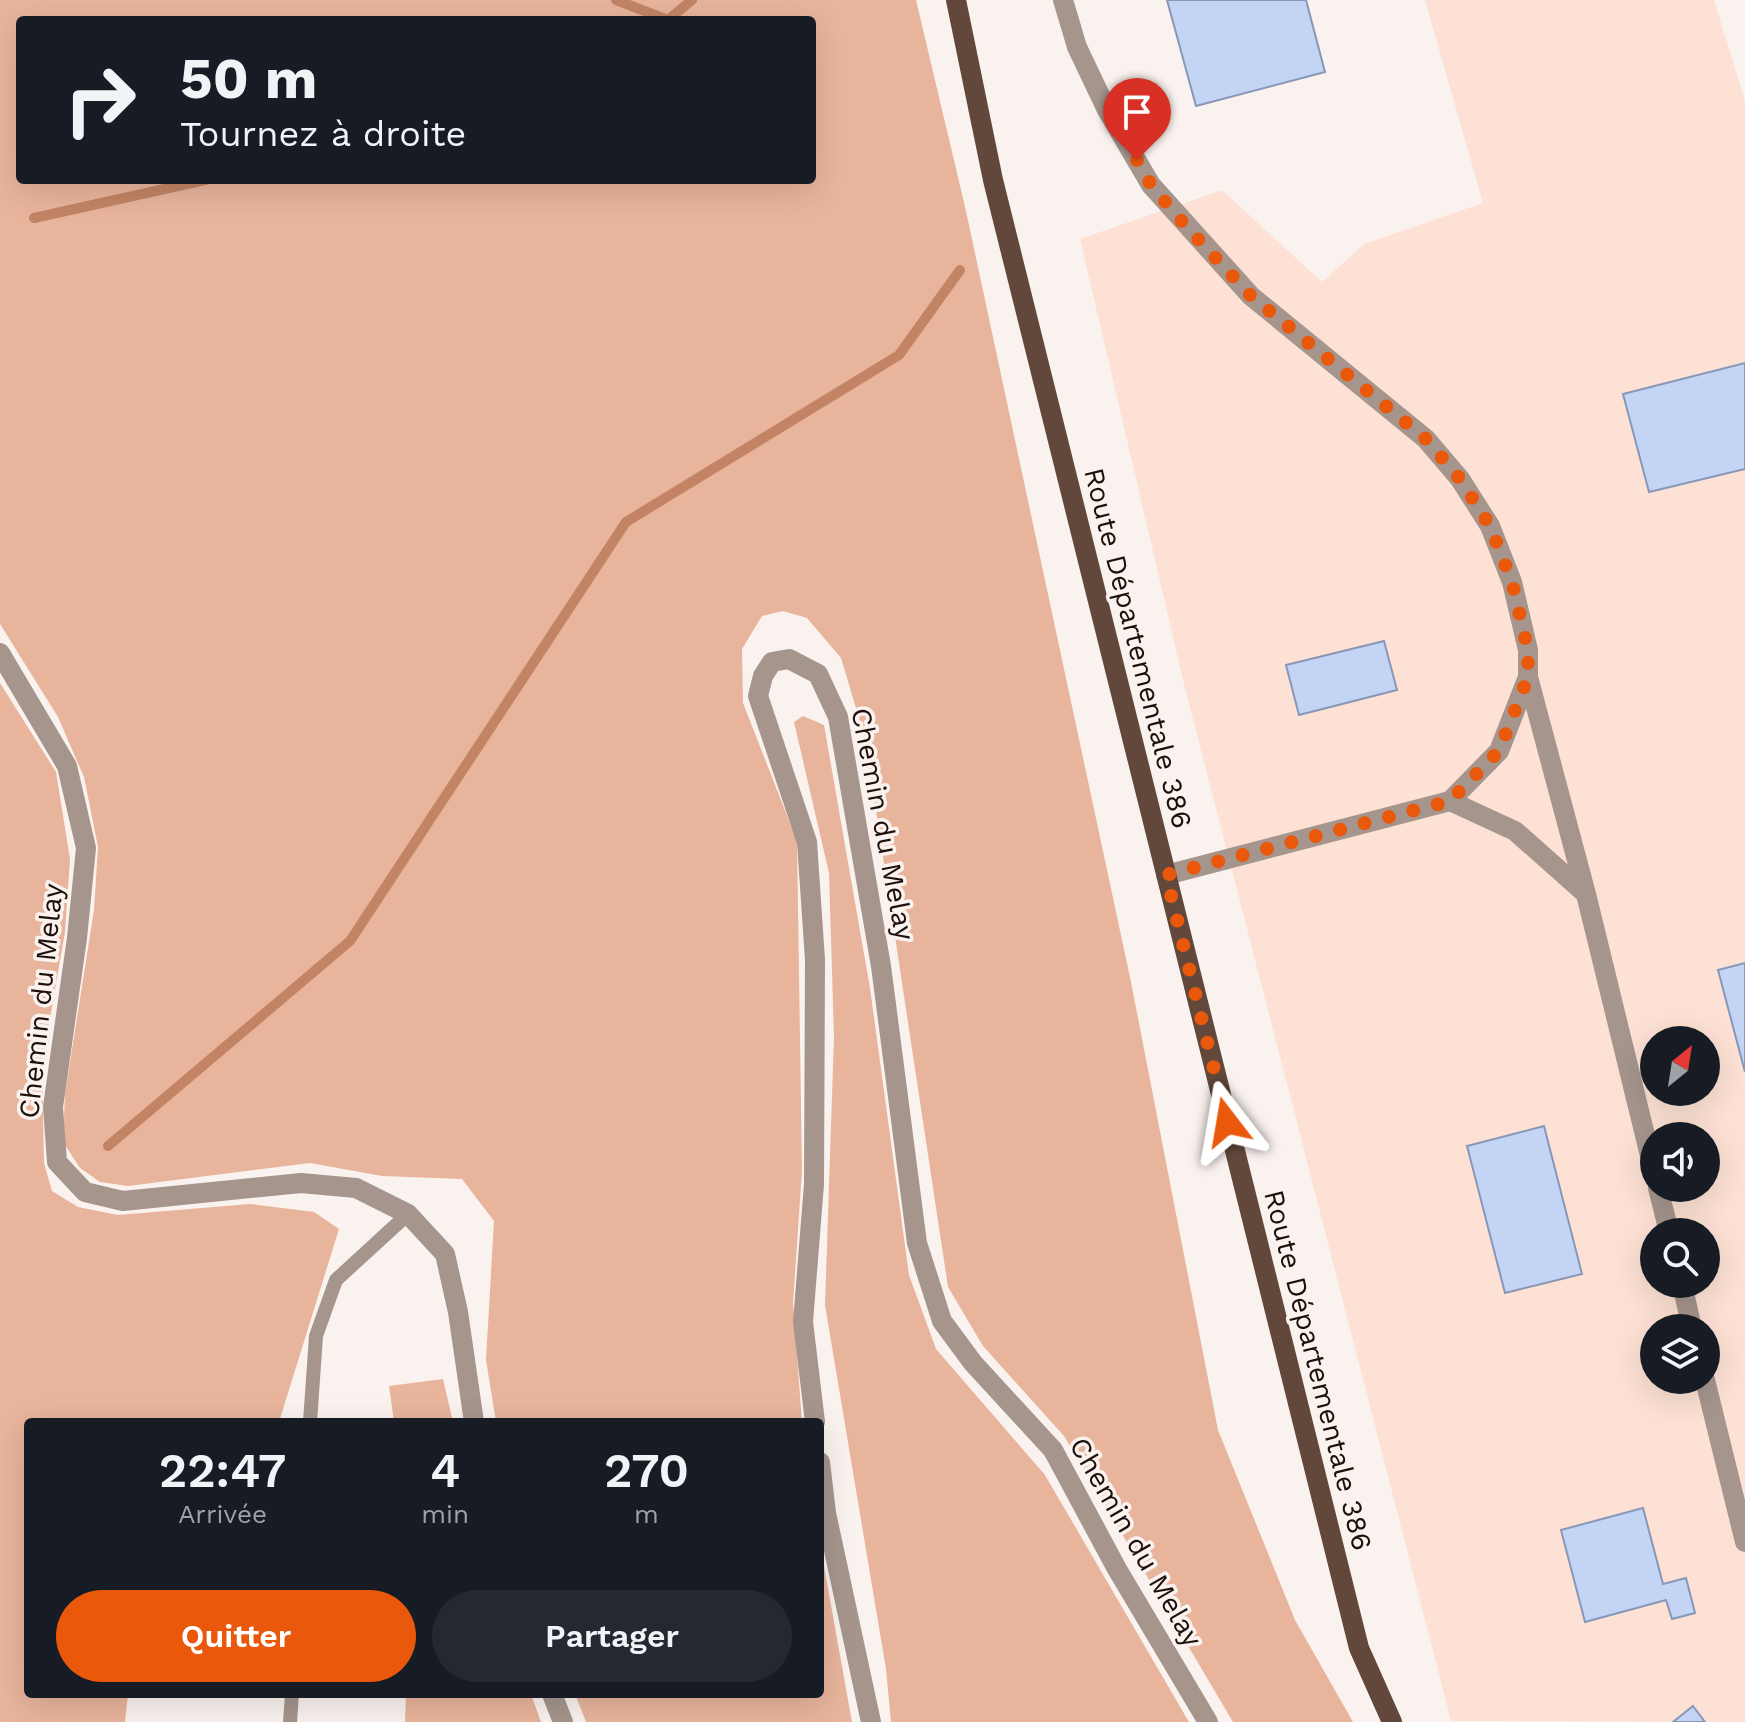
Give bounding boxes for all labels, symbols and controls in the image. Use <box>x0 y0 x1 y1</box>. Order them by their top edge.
text: 50 m <box>180 46 317 112</box>
icon: right <box>48 48 152 152</box>
pin <box>1103 78 1171 160</box>
icon: arrive <box>1115 90 1159 134</box>
text: Tournez à droite <box>180 113 466 155</box>
street label: Route Départementale 386 <box>1077 464 1199 832</box>
street label: Chemin du Melay <box>844 705 922 944</box>
street label: Chemin du Melay <box>12 881 70 1120</box>
north arrow <box>1640 1026 1720 1106</box>
map controls <box>1640 1026 1720 1394</box>
position arrow <box>1185 1080 1269 1164</box>
button: sound <box>1640 1122 1720 1202</box>
street label: Route Départementale 386 <box>1257 1186 1379 1554</box>
button: search <box>1640 1218 1720 1298</box>
button: layers <box>1640 1314 1720 1394</box>
street label: Chemin du Melay <box>1063 1432 1210 1653</box>
text: 22:47 <box>159 1442 286 1499</box>
text: 4 <box>430 1442 460 1499</box>
text: 270 <box>604 1442 689 1499</box>
text: Arrivée <box>178 1499 267 1529</box>
text: min <box>421 1499 469 1529</box>
text: m <box>634 1499 659 1529</box>
button: Quitter <box>56 1590 416 1682</box>
button: Partager <box>432 1590 792 1682</box>

